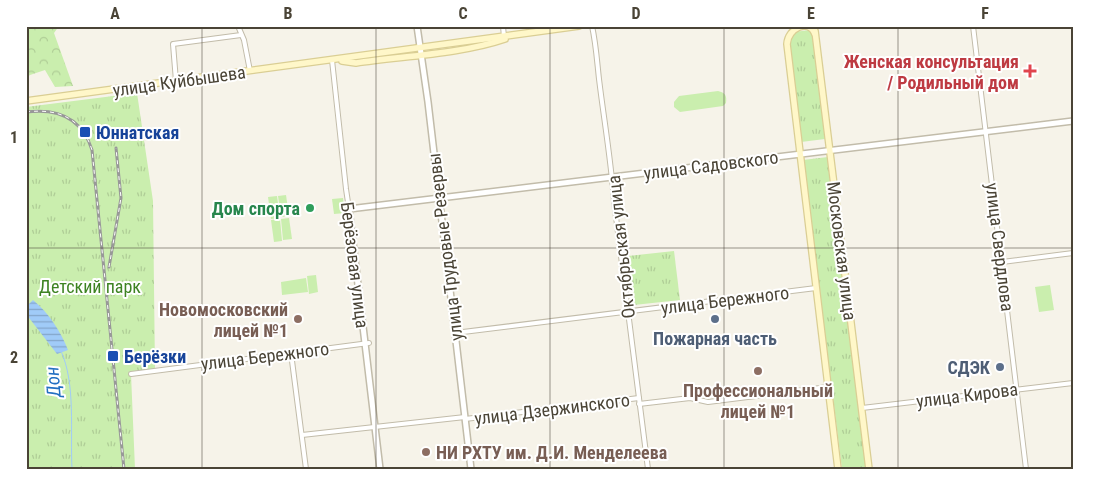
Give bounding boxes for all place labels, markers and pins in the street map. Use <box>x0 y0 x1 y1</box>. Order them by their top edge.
place label: Женская консультация / Родильный дом <box>844 51 1019 93</box>
marker: Женская консультация / Родильный дом <box>1023 64 1037 78</box>
place label: Юннатская <box>96 122 179 143</box>
marker: Юннатская <box>78 125 92 139</box>
place label: Дом спорта <box>212 198 300 219</box>
marker: Дом спорта <box>304 202 316 214</box>
place label: Новомосковский лицей №1 <box>159 299 288 341</box>
marker: Новомосковский лицей №1 <box>292 313 304 325</box>
marker: Пожарная часть <box>709 313 721 325</box>
place label: Пожарная часть <box>653 328 777 349</box>
place label: Берёзки <box>124 346 186 367</box>
marker: Берёзки <box>106 349 120 363</box>
place label: СДЭК <box>948 357 991 378</box>
marker: СДЭК <box>994 361 1006 373</box>
marker: Профессиональный лицей №1 <box>752 365 764 377</box>
place label: Профессиональный лицей №1 <box>683 380 833 422</box>
place label: НИ РХТУ им. Д.И. Менделеева <box>436 442 667 463</box>
marker: НИ РХТУ им. Д.И. Менделеева <box>420 446 432 458</box>

